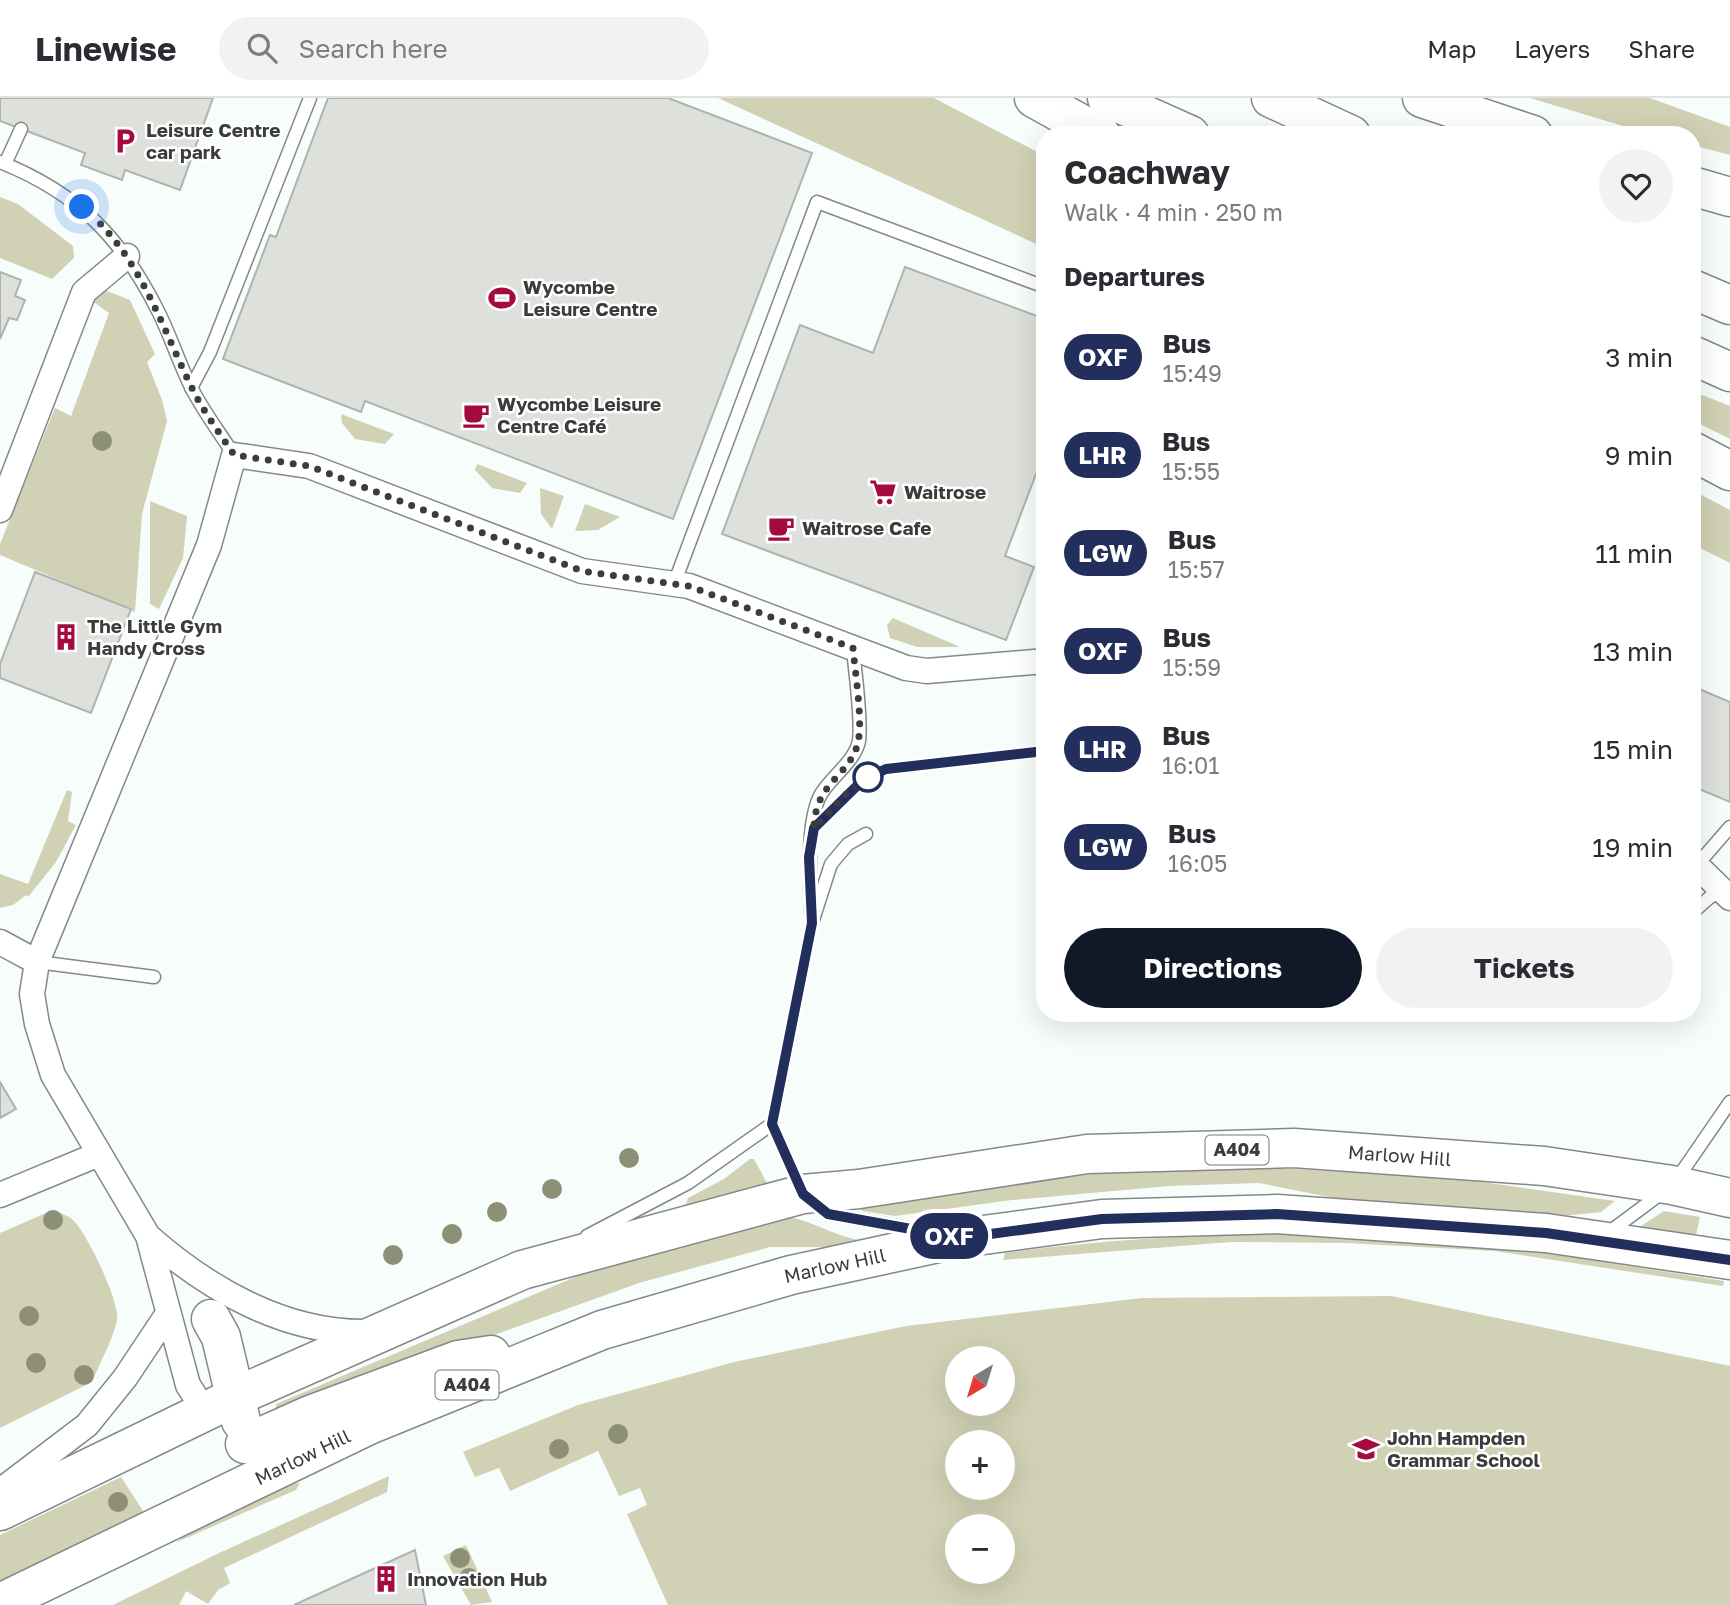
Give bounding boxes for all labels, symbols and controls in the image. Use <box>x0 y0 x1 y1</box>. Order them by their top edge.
search box <box>219 17 709 80</box>
text: Linewise <box>35 29 177 68</box>
icon: search <box>243 29 281 67</box>
text: Search here <box>299 33 448 64</box>
text: Map <box>1427 34 1476 63</box>
text: Layers <box>1514 34 1590 63</box>
text: Share <box>1628 34 1695 63</box>
place label: Leisure Centre car park <box>146 118 280 163</box>
parking icon: Leisure Centre car park <box>110 126 140 156</box>
button: heart <box>1599 149 1673 223</box>
text: Coachway <box>1064 152 1230 191</box>
your location <box>64 189 99 224</box>
text: Walk · 4 min · 250 m <box>1064 198 1283 226</box>
text: Departures <box>1064 261 1205 292</box>
place label: Wycombe Leisure Centre <box>523 275 657 320</box>
sports icon: Wycombe Leisure Centre <box>487 283 517 313</box>
text: Bus <box>1163 328 1211 359</box>
text: OXF <box>1078 342 1128 371</box>
text: 3 min <box>1605 342 1673 373</box>
text: 15:49 <box>1163 359 1222 387</box>
place label: Wycombe Leisure Centre Café <box>497 392 661 437</box>
cafe icon: Wycombe Leisure Centre Café <box>461 400 491 430</box>
text: Bus <box>1162 426 1210 457</box>
text: LHR <box>1078 440 1127 469</box>
text: 9 min <box>1605 440 1673 471</box>
text: 15:55 <box>1162 457 1220 485</box>
supermarket icon: Waitrose <box>868 477 898 507</box>
place label: Waitrose <box>904 480 986 503</box>
cafe icon: Waitrose Cafe <box>766 513 796 543</box>
place label: Waitrose Cafe <box>802 516 932 539</box>
text: Bus <box>1168 524 1216 555</box>
text: LGW <box>1078 538 1133 567</box>
text: 11 min <box>1595 538 1673 569</box>
text: 15:57 <box>1168 555 1225 583</box>
place label: The Little Gym Handy Cross <box>87 614 222 659</box>
building icon: The Little Gym Handy Cross <box>51 622 81 652</box>
text: Bus <box>1163 622 1211 653</box>
text: OXF <box>1078 636 1128 665</box>
text: 13 min <box>1593 636 1673 667</box>
text: 15:59 <box>1163 653 1221 681</box>
text: Bus <box>1162 720 1210 751</box>
text: LHR <box>1078 734 1127 763</box>
text: 15 min <box>1593 734 1673 765</box>
text: 16:01 <box>1162 751 1219 779</box>
unlabelled marker <box>853 762 883 792</box>
text: Bus <box>1168 818 1216 849</box>
text: LGW <box>1078 832 1133 861</box>
text: 19 min <box>1592 832 1673 863</box>
text: 16:05 <box>1168 849 1227 877</box>
button: Directions <box>1064 928 1362 1008</box>
button: Tickets <box>1376 928 1673 1008</box>
road number: A404 <box>1206 1135 1268 1164</box>
street label: Marlow Hill <box>1347 1140 1452 1170</box>
line badge: OXF <box>909 1213 989 1259</box>
text: OXF <box>924 1221 974 1250</box>
street label: Marlow Hill <box>782 1243 888 1287</box>
north arrow <box>945 1346 1015 1416</box>
map controls <box>945 1346 1015 1584</box>
road number: A404 <box>435 1370 498 1400</box>
street label: Marlow Hill <box>251 1424 354 1489</box>
place label: John Hampden Grammar School <box>1387 1426 1540 1471</box>
button: + <box>945 1430 1015 1500</box>
school or university icon: John Hampden Grammar School <box>1351 1434 1381 1464</box>
button: − <box>945 1514 1015 1584</box>
building icon: Innovation Hub <box>371 1564 401 1594</box>
place label: Innovation Hub <box>407 1567 547 1590</box>

